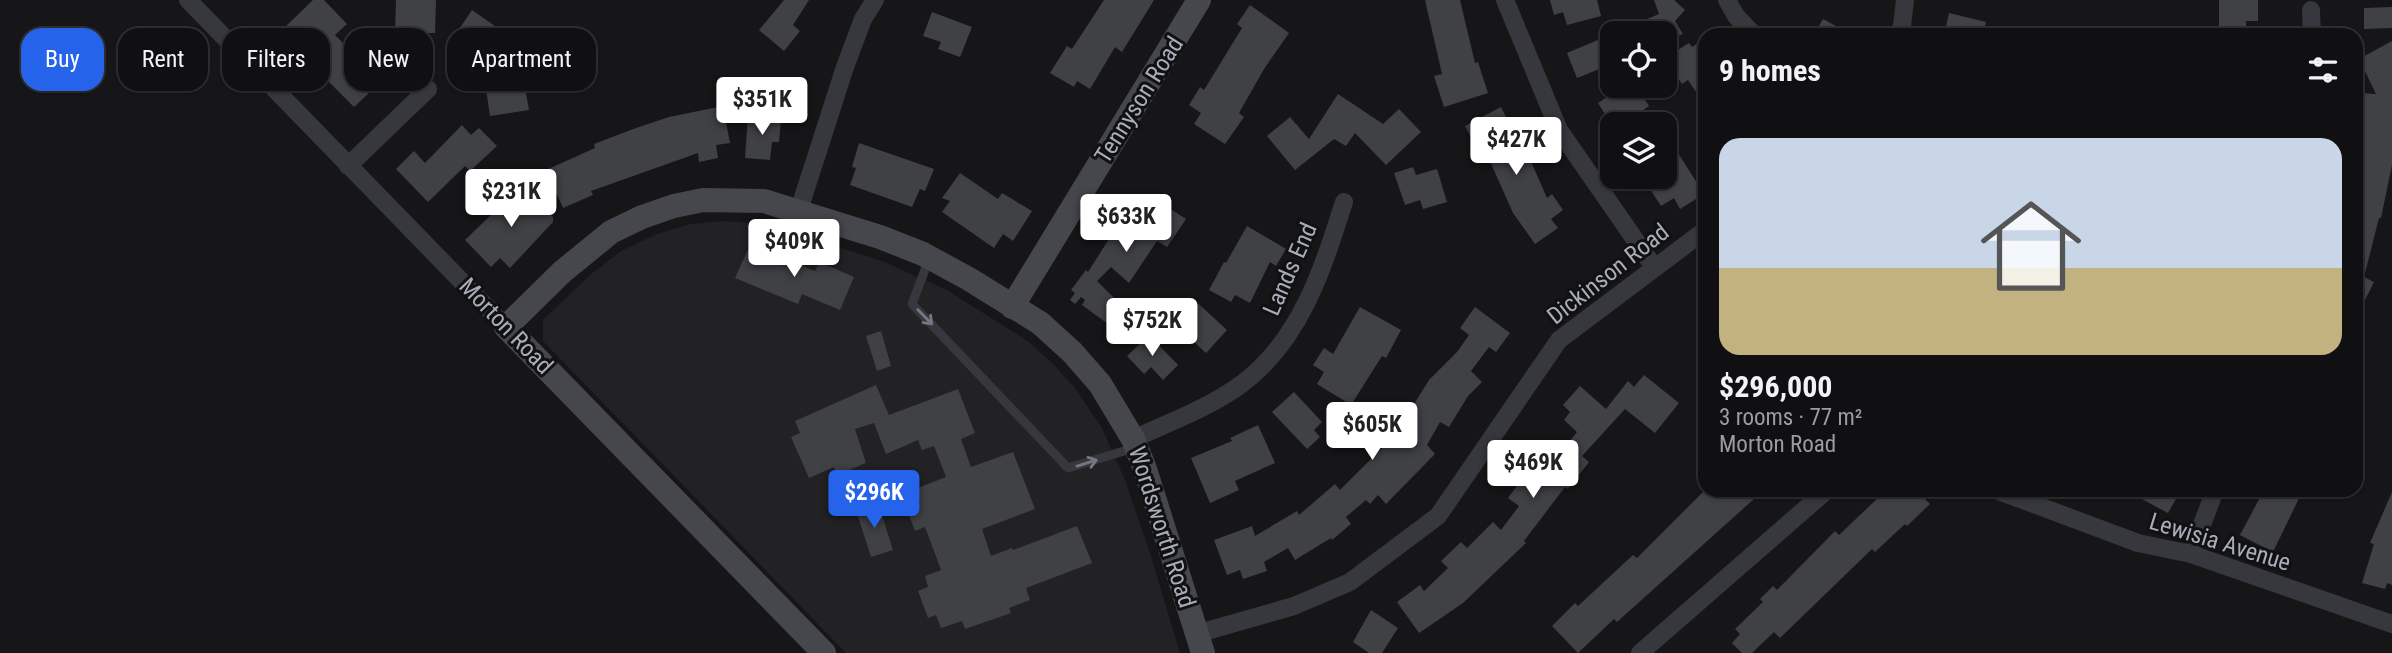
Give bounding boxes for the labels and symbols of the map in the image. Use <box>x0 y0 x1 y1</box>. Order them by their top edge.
street label: Tennyson Road <box>1089 31 1189 169</box>
pin: $351K <box>713 78 811 137</box>
pin: $427K <box>1467 118 1565 177</box>
pin: $231K <box>462 170 560 229</box>
pin: $633K <box>1077 194 1175 254</box>
street label: Lands End <box>1257 218 1323 320</box>
street label: Dickinson Road <box>1542 218 1674 330</box>
pin: $409K <box>745 219 843 279</box>
street label: Morton Road <box>453 272 559 380</box>
pin: $752K <box>1103 298 1201 358</box>
one-way arrow <box>916 308 933 326</box>
pin: $605K <box>1323 402 1421 462</box>
pin: $469K <box>1484 440 1582 500</box>
street label: Wordsworth Road <box>1123 443 1201 611</box>
one-way arrow <box>1076 455 1098 468</box>
pin: $296K <box>825 470 923 530</box>
street label: Lewisia Avenue <box>2146 507 2294 577</box>

